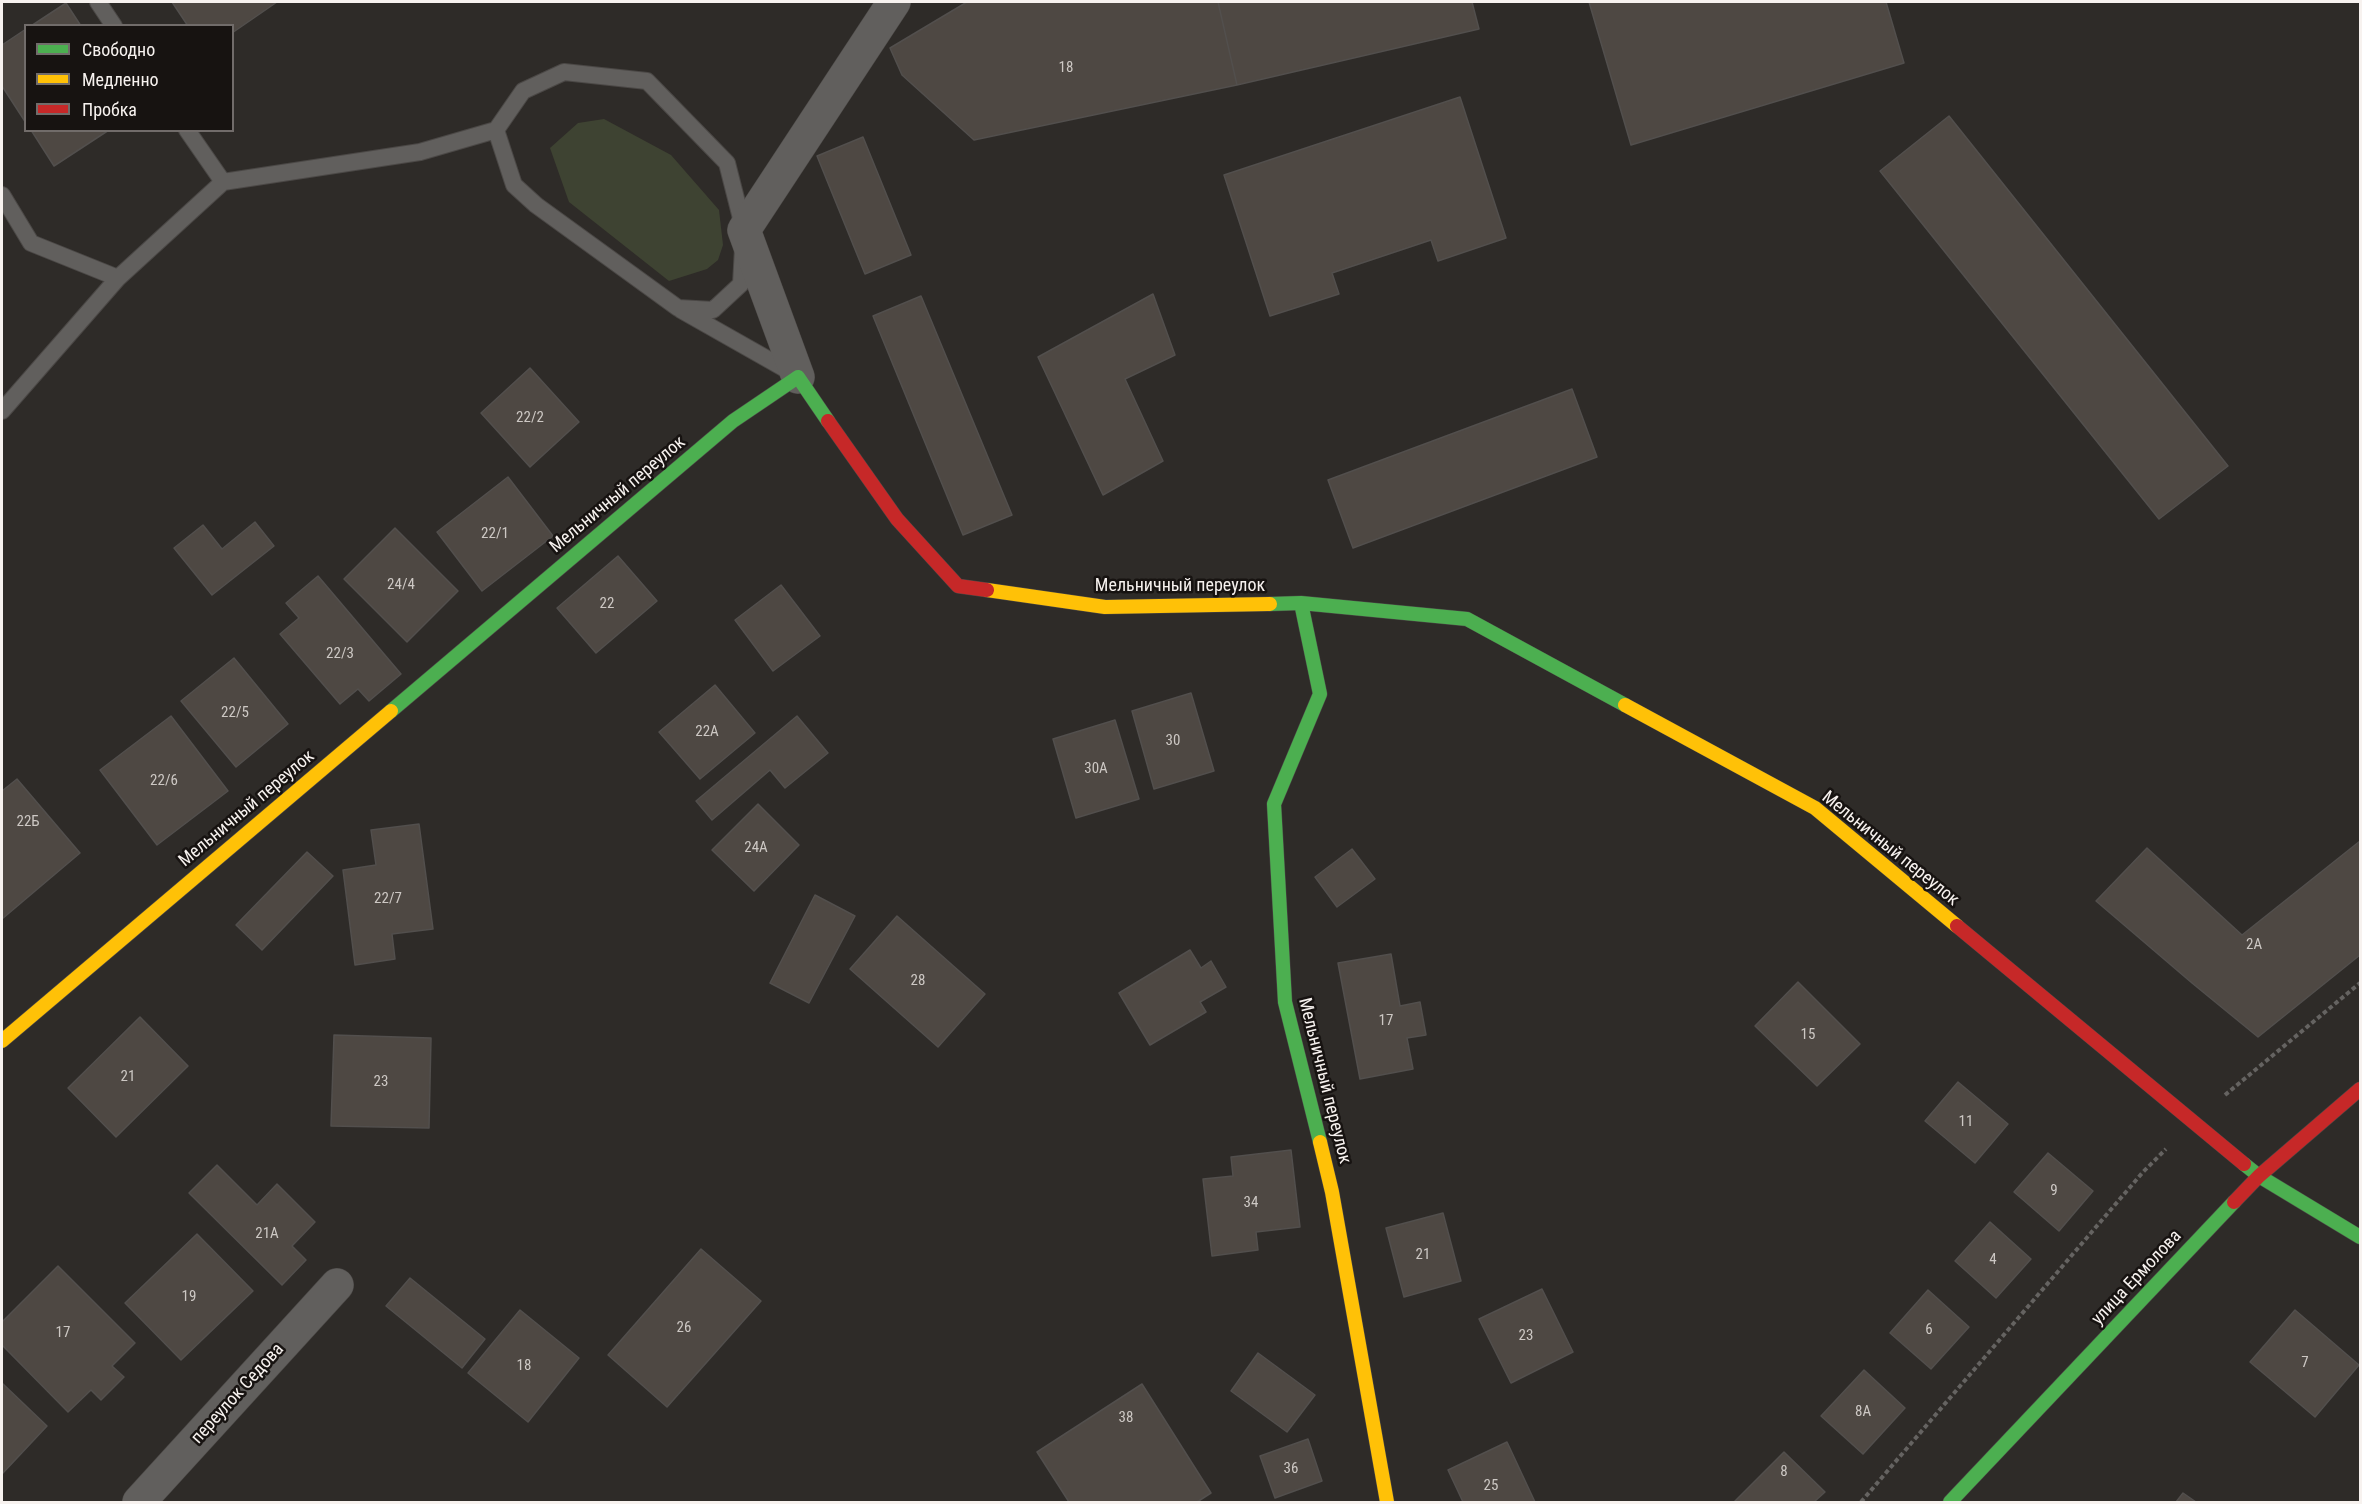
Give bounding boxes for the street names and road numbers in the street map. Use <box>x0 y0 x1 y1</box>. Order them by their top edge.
street label: Мельничный переулок <box>546 432 690 558</box>
street label: Мельничный переулок <box>1095 575 1265 597</box>
street label: Мельничный переулок <box>175 746 319 872</box>
street label: Мельничный переулок <box>1817 787 1963 911</box>
street label: Мельничный переулок <box>1293 996 1355 1166</box>
street label: улица Ермолова <box>2088 1226 2186 1330</box>
street label: переулок Седова <box>187 1339 289 1449</box>

